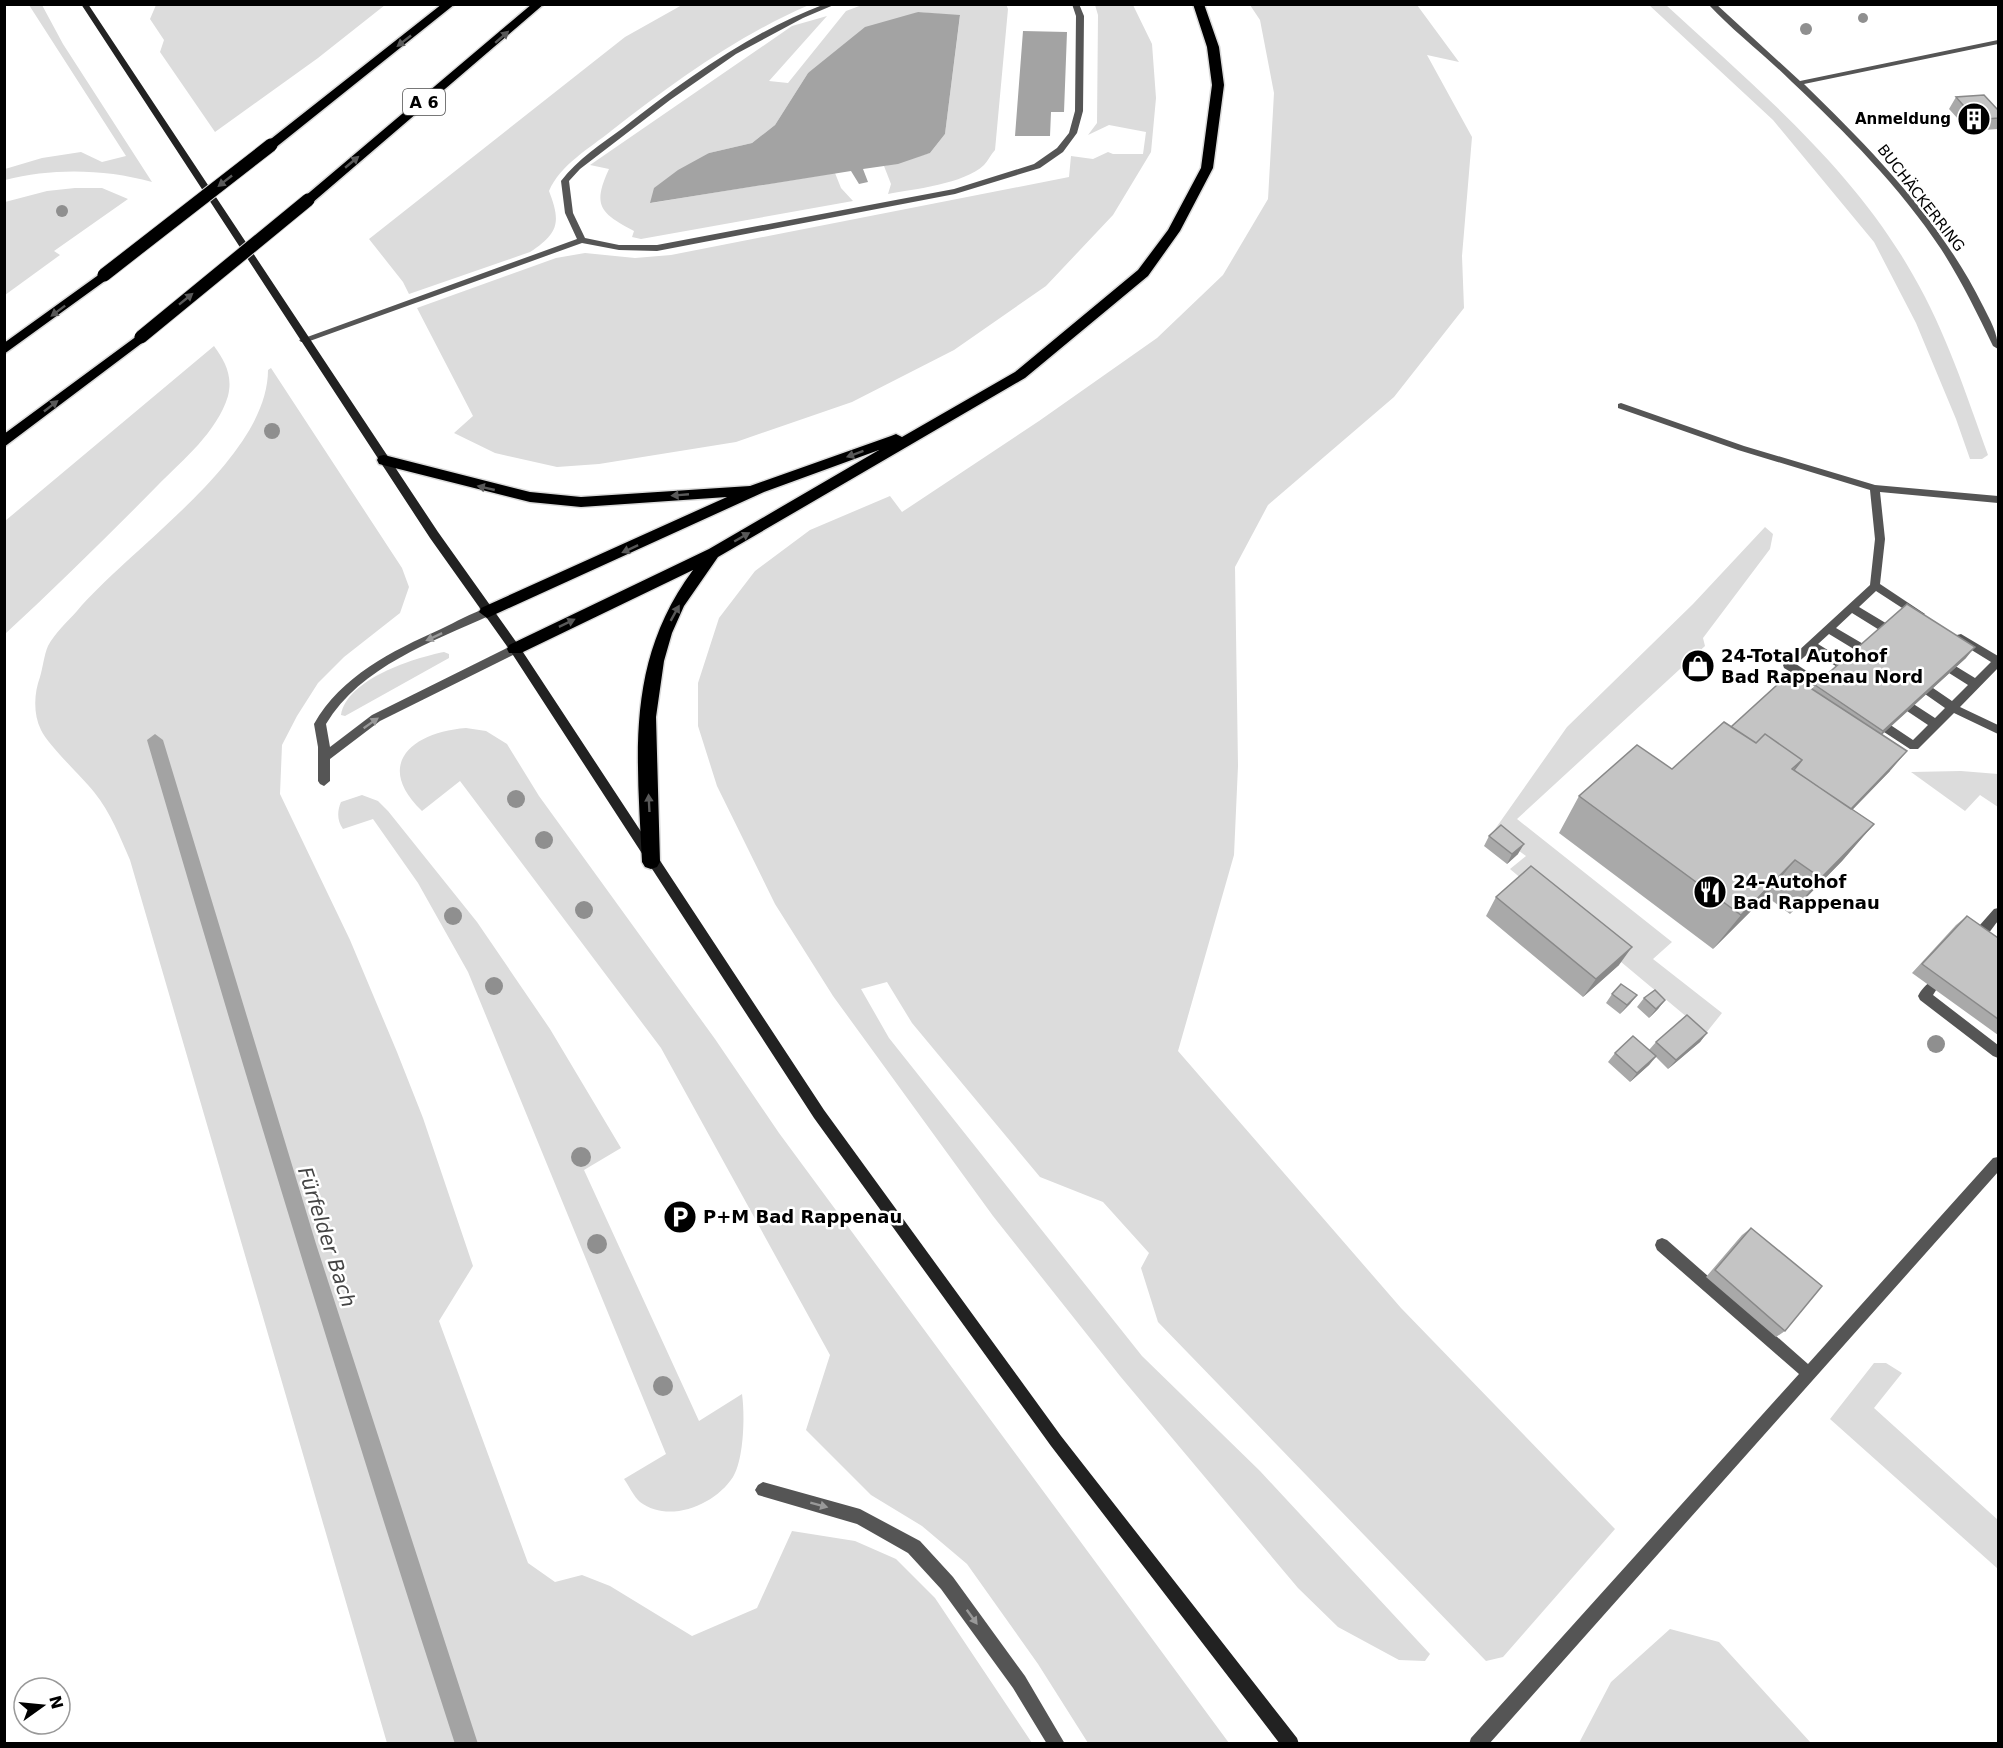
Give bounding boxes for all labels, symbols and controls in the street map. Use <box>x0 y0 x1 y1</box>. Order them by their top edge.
one-way arrow <box>494 30 510 43</box>
one-way arrow <box>397 35 413 47</box>
road number: A 6 <box>403 89 445 115</box>
building icon: Anmeldung <box>1956 101 1992 137</box>
place label: Anmeldung <box>1855 110 1951 128</box>
street label: BUCHÄCKERRING <box>1874 140 1969 255</box>
one-way arrow <box>345 157 360 169</box>
one-way arrow <box>217 174 233 187</box>
one-way arrow <box>178 293 194 306</box>
one-way arrow <box>50 304 65 316</box>
one-way arrow <box>43 401 58 413</box>
one-way arrow <box>846 449 864 459</box>
one-way arrow <box>477 482 496 492</box>
one-way arrow <box>670 490 689 500</box>
one-way arrow <box>734 531 750 542</box>
one-way arrow <box>621 544 638 553</box>
one-way arrow <box>670 604 680 621</box>
one-way arrow <box>559 619 576 628</box>
one-way arrow <box>424 632 442 642</box>
place label: 24-Total Autohof Bad Rappenau Nord <box>1721 645 1923 687</box>
shop icon: 24-Total Autohof Bad Rappenau Nord <box>1680 648 1716 684</box>
one-way arrow <box>362 717 378 729</box>
one-way arrow <box>644 794 653 813</box>
place label: 24-Autohof Bad Rappenau <box>1733 871 1880 913</box>
restaurant icon: 24-Autohof Bad Rappenau <box>1692 874 1728 910</box>
water label: Fürfelder Bach <box>293 1164 361 1310</box>
parking icon: P+M Bad Rappenau <box>662 1199 698 1235</box>
place label: P+M Bad Rappenau <box>703 1206 902 1227</box>
one-way arrow <box>810 1501 828 1511</box>
one-way arrow <box>966 1608 978 1624</box>
north arrow <box>12 1676 72 1736</box>
text: N <box>45 1693 67 1711</box>

